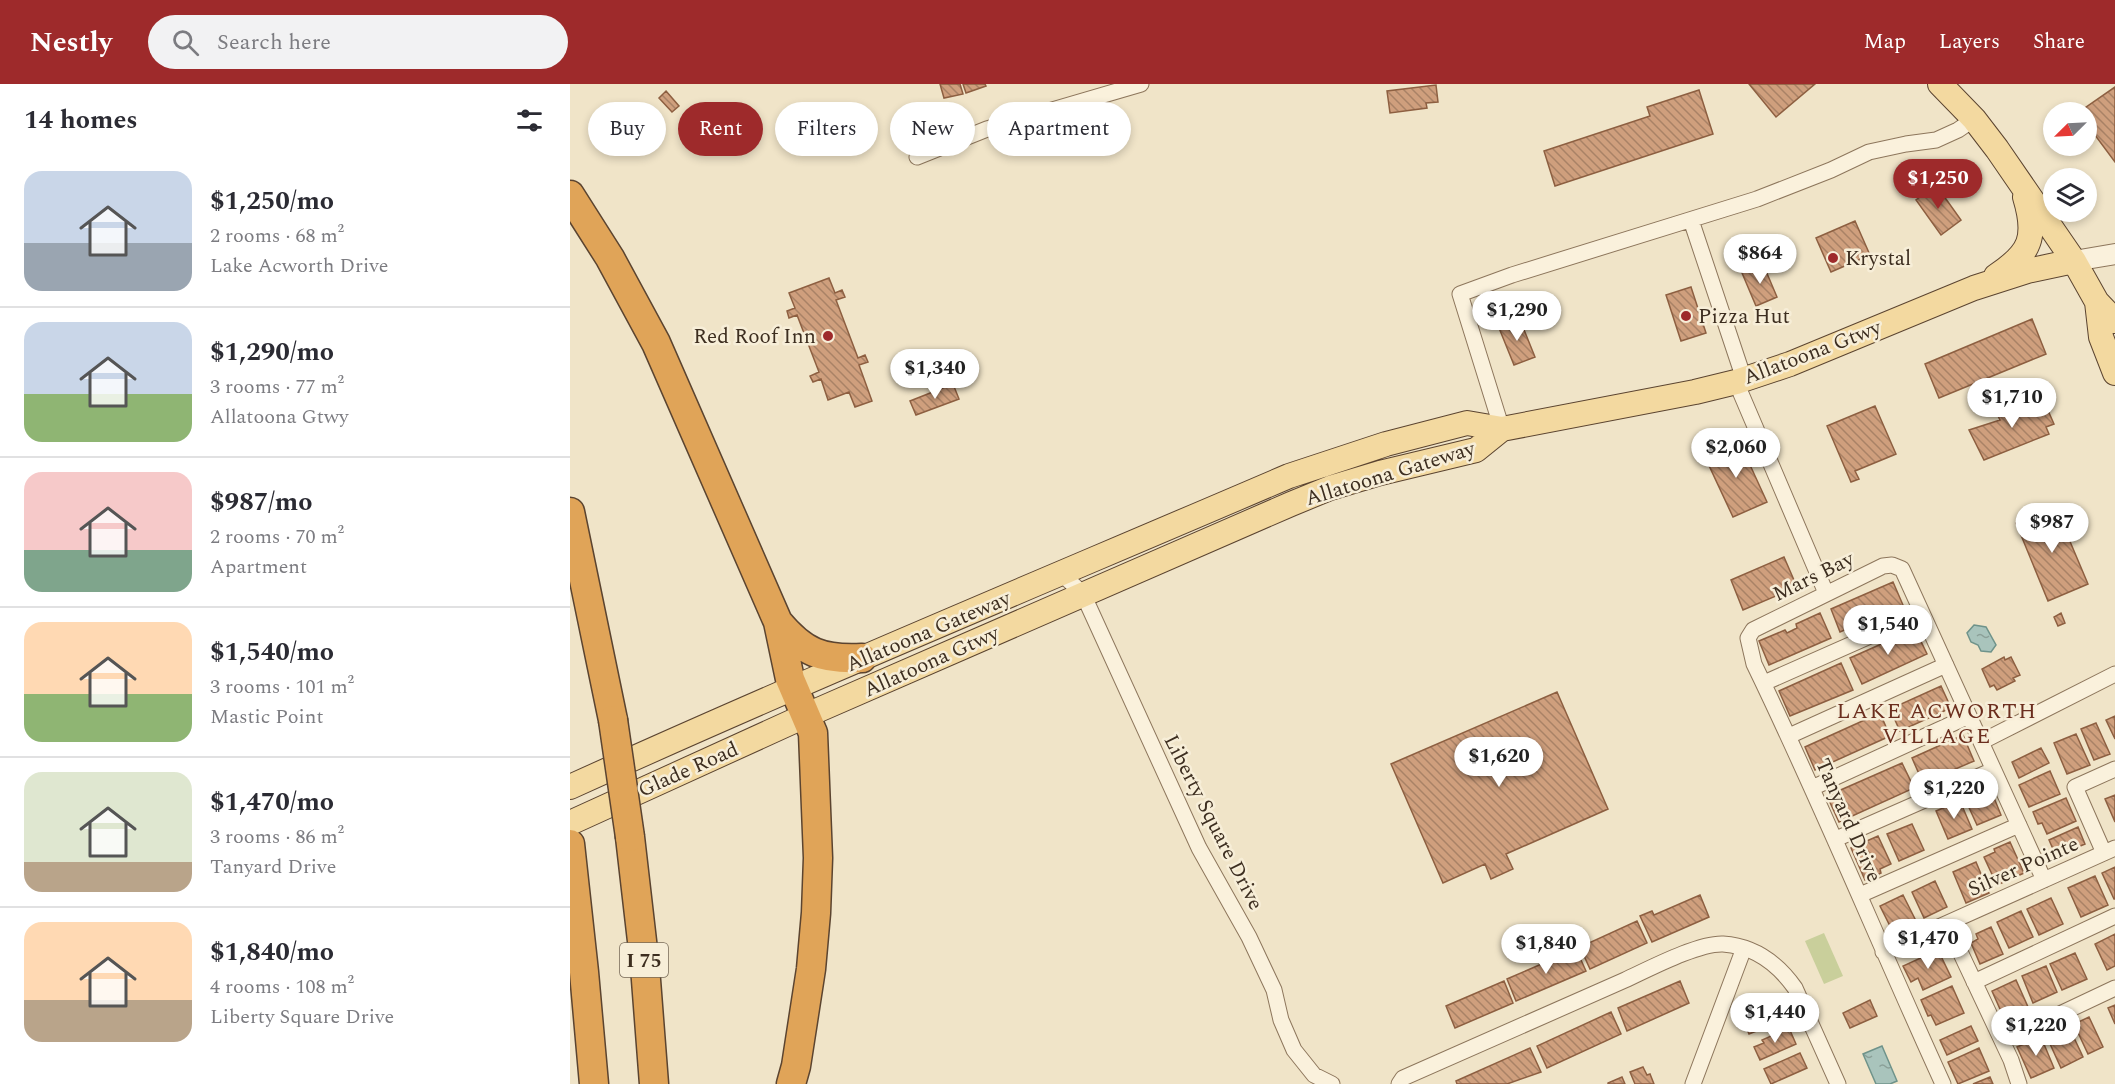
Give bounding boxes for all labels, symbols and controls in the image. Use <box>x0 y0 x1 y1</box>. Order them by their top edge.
search box <box>148 15 568 69</box>
text: Nestly <box>30 21 112 64</box>
icon: search <box>169 26 202 59</box>
text: Search here <box>217 26 331 59</box>
text: Map <box>1864 26 1906 58</box>
text: Layers <box>1939 26 2000 58</box>
text: Share <box>2033 26 2085 58</box>
text: 14 homes <box>24 100 138 140</box>
chip: Buy <box>588 102 666 156</box>
chip: Rent <box>678 102 763 156</box>
chip: Filters <box>775 102 878 156</box>
chip: New <box>890 102 975 156</box>
chip: Apartment <box>987 102 1131 156</box>
north arrow <box>2043 102 2097 156</box>
map controls <box>2043 102 2097 222</box>
icon: filters <box>513 104 546 137</box>
pin: $1,250 <box>1889 159 1987 210</box>
text: $1,250 <box>1907 163 1969 193</box>
button: layers <box>2043 168 2097 222</box>
text: $1,250/mo <box>210 181 334 221</box>
icon: home <box>72 195 144 267</box>
text: 2 rooms · 68 m² <box>210 221 344 251</box>
pin: $864 <box>1724 234 1796 285</box>
text: $864 <box>1738 238 1782 268</box>
place label: Krystal <box>1845 243 1911 275</box>
text: Lake Acworth Drive <box>210 251 388 281</box>
marker: Krystal <box>1826 251 1840 265</box>
pin: $1,290 <box>1468 291 1566 342</box>
text: $1,290 <box>1486 295 1548 325</box>
place label: Pizza Hut <box>1698 301 1790 333</box>
marker: Pizza Hut <box>1679 309 1693 323</box>
street label: Allatoona Gtwy <box>1739 312 1887 394</box>
place label: Red Roof Inn <box>693 321 816 353</box>
marker: Red Roof Inn <box>821 329 835 343</box>
text: $1,290/mo <box>210 332 334 372</box>
icon: home <box>72 346 144 418</box>
pin: $1,340 <box>886 349 984 400</box>
text: $1,340 <box>904 353 966 383</box>
text: 3 rooms · 77 m² <box>210 372 344 402</box>
pin: $1,710 <box>1963 378 2061 429</box>
text: $1,710 <box>1981 382 2043 412</box>
text: Allatoona Gtwy <box>210 402 349 432</box>
pin: $2,060 <box>1687 428 1785 479</box>
text: $2,060 <box>1705 432 1767 462</box>
street label: Allatoona Gateway <box>1301 433 1480 515</box>
text: $987/mo <box>210 482 313 522</box>
icon: home <box>72 496 144 568</box>
pin: $987 <box>2016 503 2088 554</box>
text: $987 <box>2030 507 2074 537</box>
text: 2 rooms · 70 m² <box>210 522 344 552</box>
street label: Mars Bay <box>1767 543 1860 610</box>
text: Apartment <box>210 552 307 582</box>
street label: Allatoona Gateway <box>841 582 1017 681</box>
pin: $1,540 <box>1839 605 1937 656</box>
text: $1,540 <box>1857 609 1919 639</box>
street label: Allatoona Gtwy <box>858 617 1005 706</box>
text: $1,540/mo <box>210 632 334 672</box>
icon: home <box>72 646 144 718</box>
text: 3 rooms · 101 m² <box>210 672 354 702</box>
district label: LAKE ACWORTH VILLAGE <box>1836 695 2038 753</box>
text: Mastic Point <box>210 702 323 732</box>
street label: Liberty Square Drive <box>1155 729 1271 916</box>
street label: Glade Road <box>633 734 744 806</box>
pin: $1,620 <box>1450 737 1548 788</box>
text: $1,620 <box>1468 741 1530 771</box>
street label: Tanyard Drive <box>1806 753 1890 888</box>
pin: $1,220 <box>1905 769 2003 820</box>
text: $1,220 <box>1923 773 1985 803</box>
text: $1,470/mo <box>210 782 334 822</box>
icon: home <box>72 796 144 868</box>
text: 3 rooms · 86 m² <box>210 822 344 852</box>
street label: Silver Pointe <box>1963 828 2084 906</box>
text: Tanyard Drive <box>210 852 336 882</box>
pin: $1,470 <box>1879 919 1977 970</box>
text: $1,470 <box>1897 923 1959 953</box>
pin: $1,840 <box>1497 924 1595 975</box>
text: $1,840 <box>1515 928 1577 958</box>
text: $1,840/mo <box>210 932 334 972</box>
road number: I 75 <box>620 943 668 977</box>
icon: home <box>72 946 144 1018</box>
text: 4 rooms · 108 m² <box>210 972 354 1002</box>
pin: $1,440 <box>1726 993 1824 1044</box>
text: $1,440 <box>1744 997 1806 1027</box>
text: Liberty Square Drive <box>210 1002 394 1032</box>
pin: $1,220 <box>1987 1006 2085 1057</box>
text: $1,220 <box>2005 1010 2067 1040</box>

